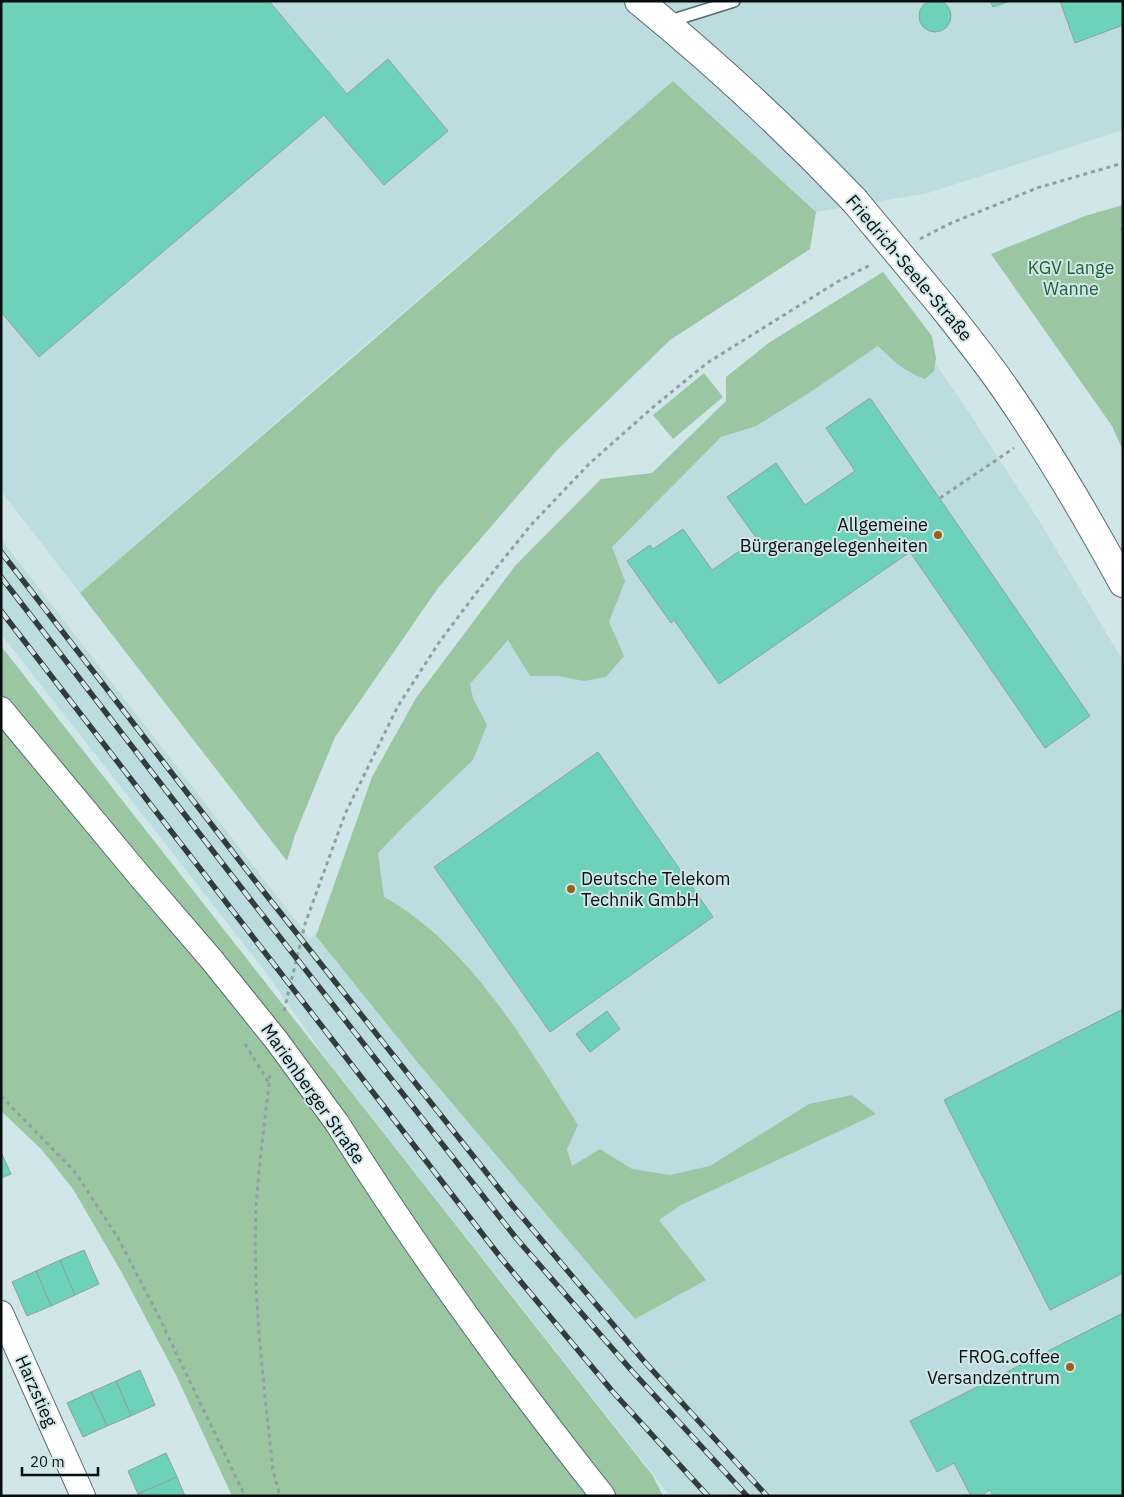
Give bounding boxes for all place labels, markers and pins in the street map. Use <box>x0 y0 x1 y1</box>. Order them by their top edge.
place label: Allgemeine Bürgerangelegenheiten <box>740 513 928 557</box>
marker: Allgemeine Bürgerangelegenheiten <box>932 529 944 541</box>
place label: Deutsche Telekom Technik GmbH <box>581 867 730 911</box>
marker: Deutsche Telekom Technik GmbH <box>565 883 577 895</box>
place label: FROG.coffee Versandzentrum <box>927 1345 1060 1389</box>
marker: FROG.coffee Versandzentrum <box>1064 1361 1076 1373</box>

